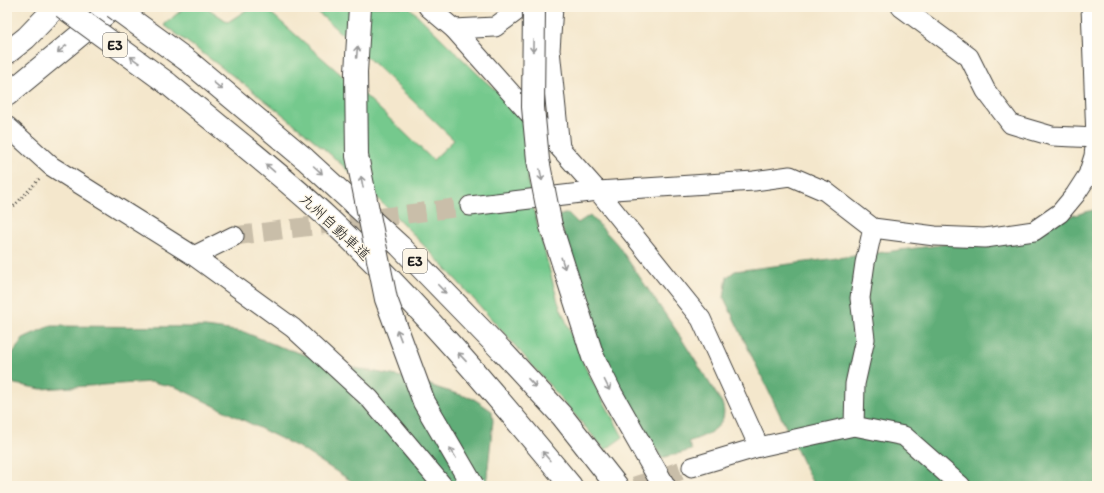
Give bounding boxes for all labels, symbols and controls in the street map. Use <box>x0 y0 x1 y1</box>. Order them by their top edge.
road number: E3 <box>103 33 127 57</box>
one-way arrow <box>529 39 537 52</box>
one-way arrow <box>57 45 68 54</box>
one-way arrow <box>354 46 361 59</box>
one-way arrow <box>130 56 141 64</box>
one-way arrow <box>213 82 224 91</box>
one-way arrow <box>264 163 275 172</box>
one-way arrow <box>313 165 323 175</box>
one-way arrow <box>537 169 545 182</box>
one-way arrow <box>358 176 366 189</box>
street label: 九州自動車道 <box>296 190 374 264</box>
road number: E3 <box>403 249 427 273</box>
one-way arrow <box>560 256 567 269</box>
one-way arrow <box>437 284 447 294</box>
one-way arrow <box>394 329 402 341</box>
one-way arrow <box>457 352 467 362</box>
one-way arrow <box>527 378 536 388</box>
one-way arrow <box>604 379 611 391</box>
one-way arrow <box>449 447 457 459</box>
one-way arrow <box>542 451 551 461</box>

